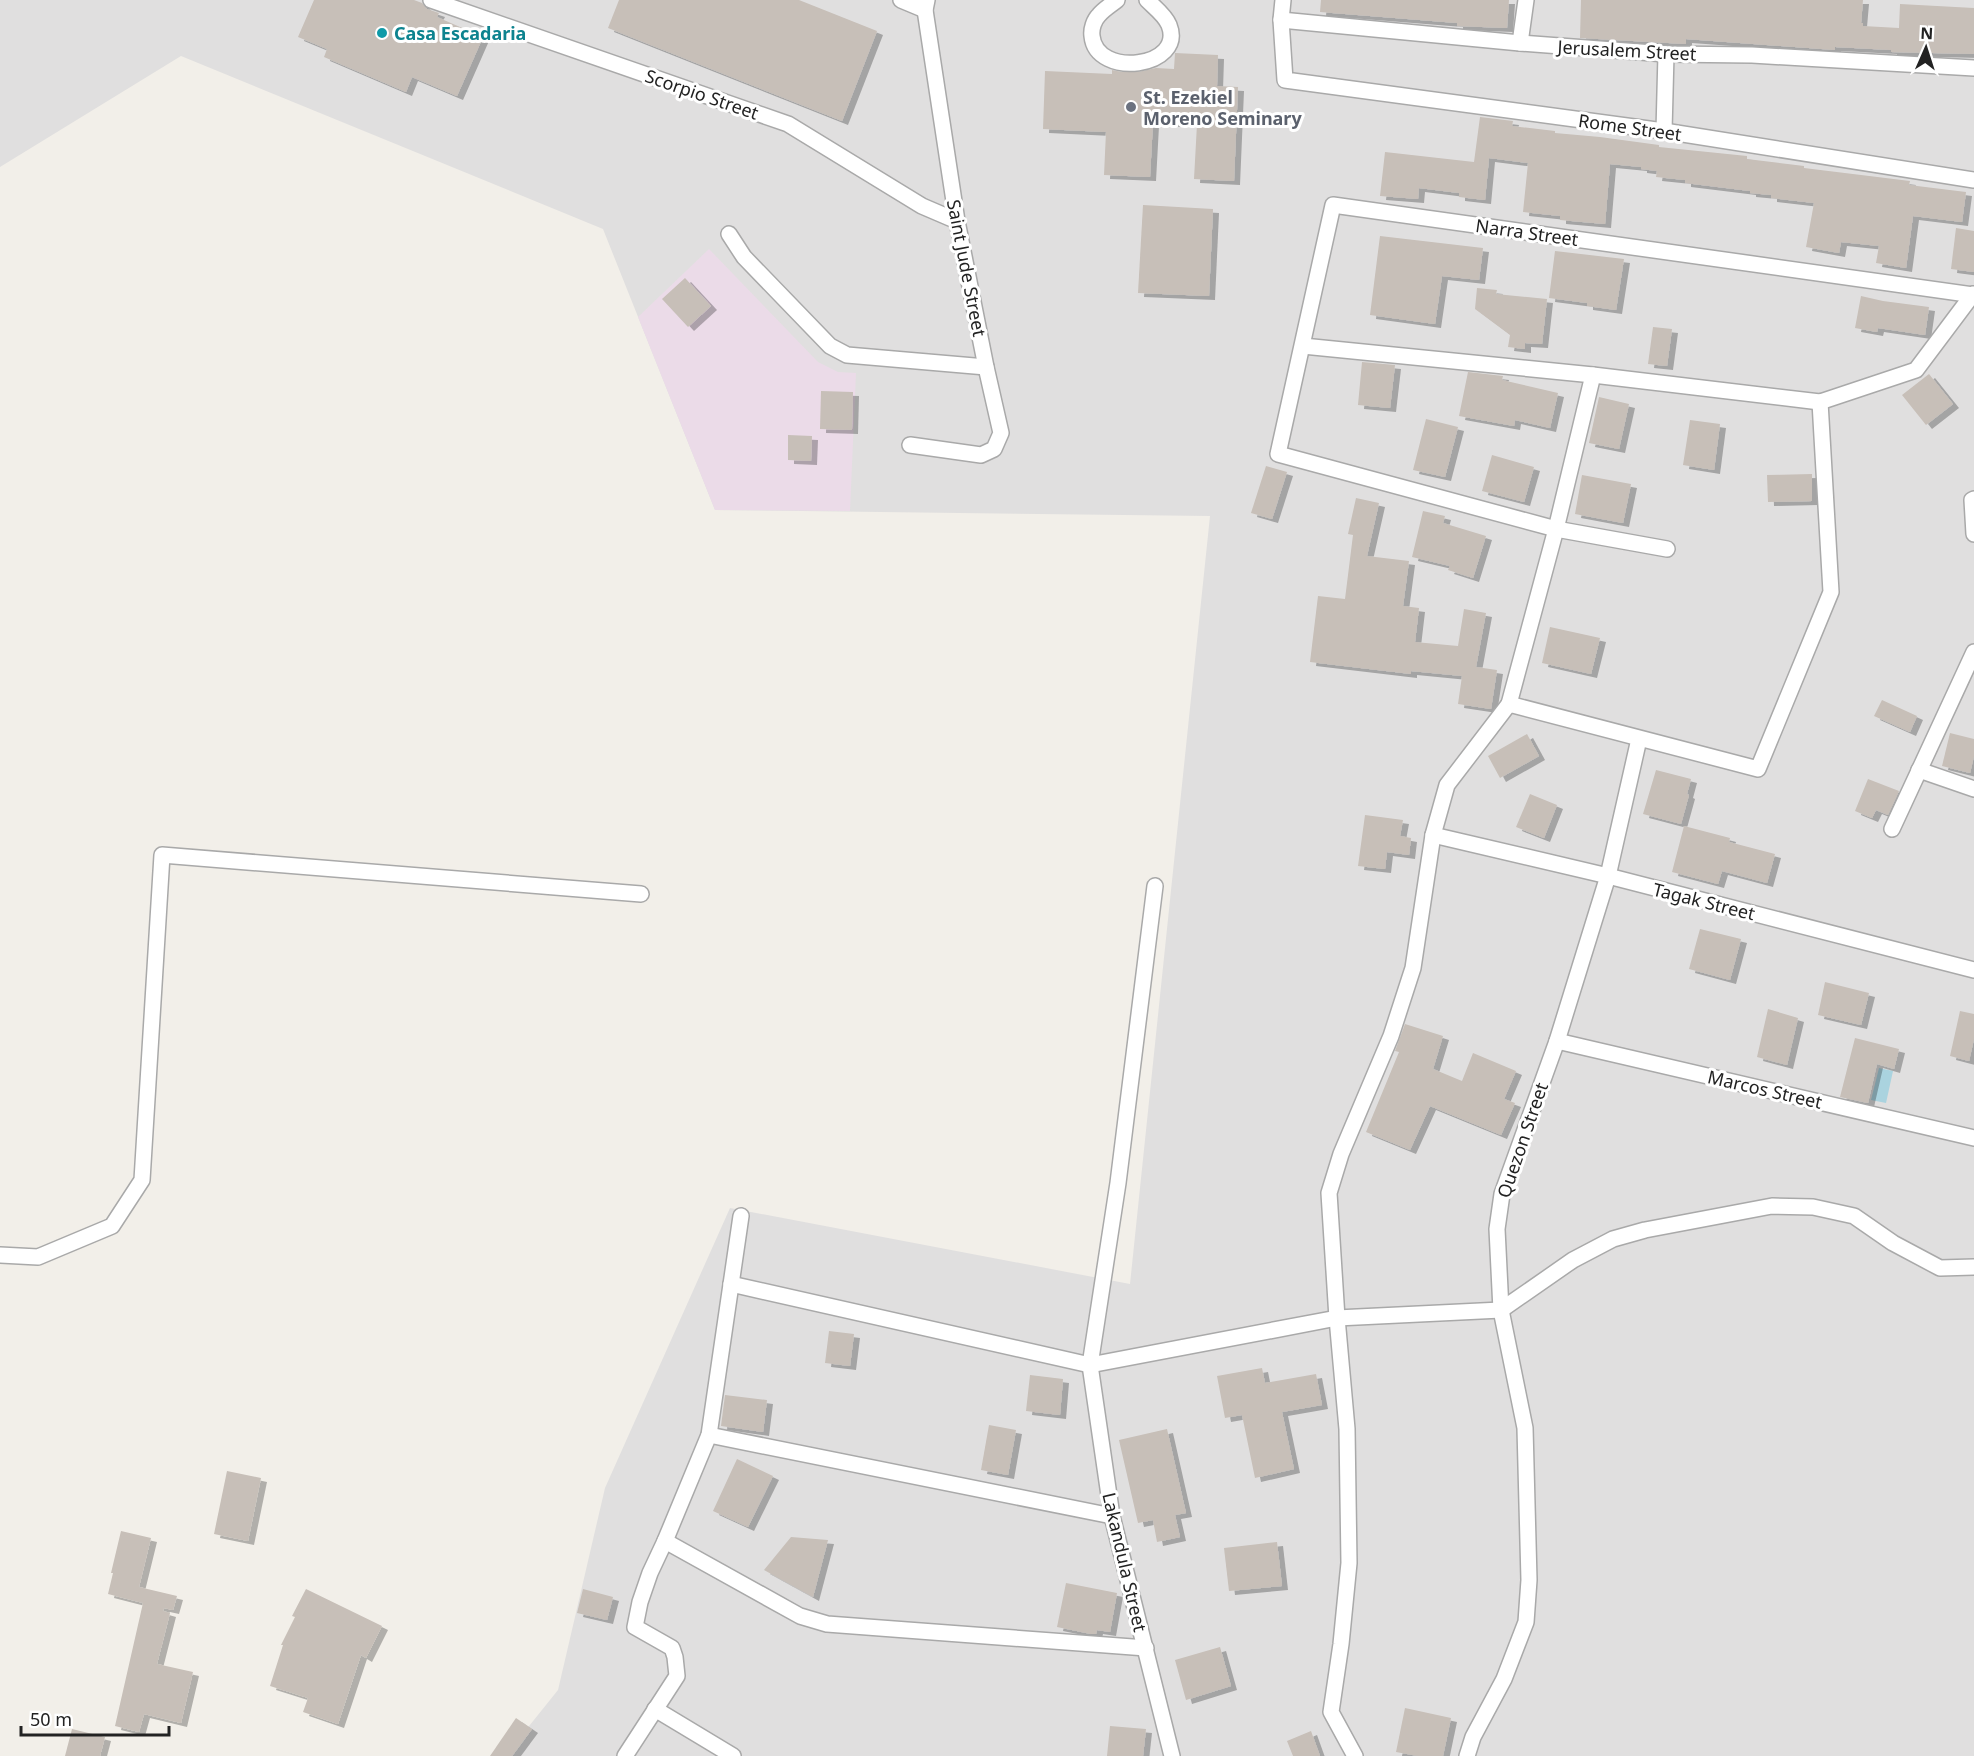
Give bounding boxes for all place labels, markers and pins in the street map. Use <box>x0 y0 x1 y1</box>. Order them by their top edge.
place label: Casa Escadaria <box>394 21 526 45</box>
marker: Casa Escadaria <box>375 26 389 40</box>
place label: St. Ezekiel Moreno Seminary <box>1143 85 1302 130</box>
marker: St. Ezekiel Moreno Seminary <box>1124 100 1138 114</box>

